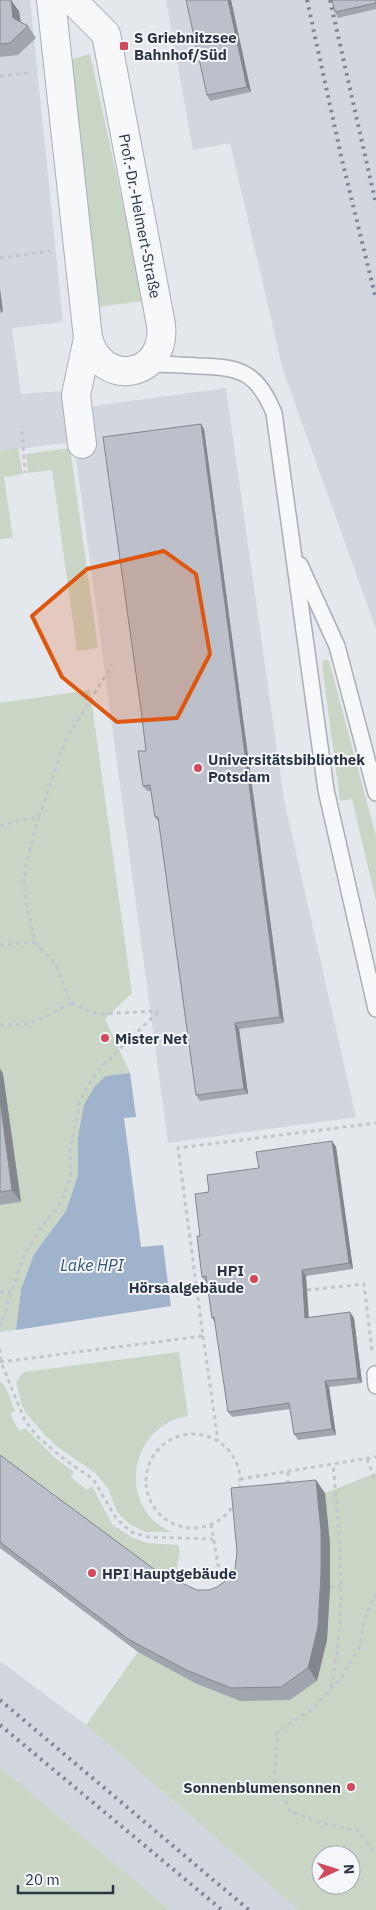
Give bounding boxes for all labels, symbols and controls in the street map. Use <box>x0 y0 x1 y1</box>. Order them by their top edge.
place label: S Griebnitzsee Bahnhof/Süd <box>134 28 237 64</box>
marker: S Griebnitzsee Bahnhof/Süd <box>118 40 130 52</box>
street label: Prof.-Dr.-Helmert-Straße <box>115 132 165 300</box>
place label: Universitätsbibliothek Potsdam <box>208 750 365 786</box>
marker: Universitätsbibliothek Potsdam <box>192 762 204 774</box>
place label: Mister Net <box>115 1029 188 1048</box>
marker: Mister Net <box>99 1032 111 1044</box>
water label: Lake HPI <box>60 1255 124 1275</box>
place label: HPI Hörsaalgebäude <box>129 1261 244 1297</box>
marker: HPI Hörsaalgebäude <box>248 1273 260 1285</box>
place label: HPI Hauptgebäude <box>102 1564 237 1583</box>
marker: HPI Hauptgebäude <box>86 1567 98 1579</box>
place label: Sonnenblumensonnen <box>183 1778 341 1797</box>
marker: Sonnenblumensonnen <box>345 1781 357 1793</box>
north arrow <box>311 1845 361 1895</box>
scale bar <box>18 1862 112 1894</box>
text: N <box>340 1863 358 1875</box>
text: 20 m <box>25 1870 60 1889</box>

